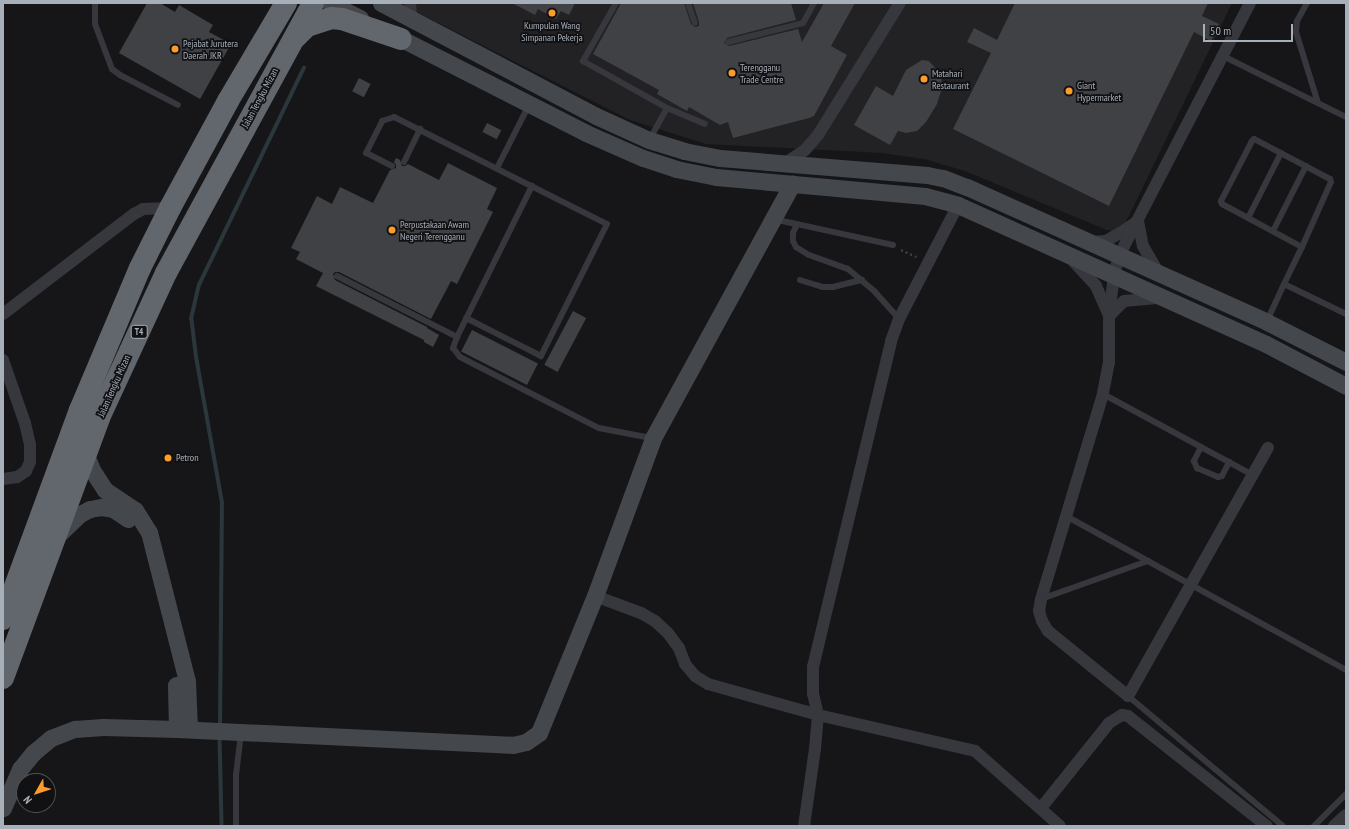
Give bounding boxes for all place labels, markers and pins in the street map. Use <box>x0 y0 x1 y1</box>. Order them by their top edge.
marker: Kumpulan Wang Simpanan Pekerja <box>547 8 557 18</box>
place label: Kumpulan Wang Simpanan Pekerja <box>521 19 583 42</box>
place label: Pejabat Jurutera Daerah JKR <box>183 37 238 60</box>
marker: Pejabat Jurutera Daerah JKR <box>170 44 180 54</box>
place label: Terengganu Trade Centre <box>740 61 783 84</box>
place label: Matahari Restaurant <box>932 67 969 90</box>
marker: Terengganu Trade Centre <box>727 68 737 78</box>
marker: Matahari Restaurant <box>919 74 929 84</box>
place label: Giant Hypermarket <box>1077 79 1121 102</box>
marker: Giant Hypermarket <box>1064 86 1074 96</box>
place label: Perpustakaan Awam Negeri Terengganu <box>400 218 469 242</box>
marker: Perpustakaan Awam Negeri Terengganu <box>387 225 397 235</box>
place label: Petron <box>176 452 199 464</box>
marker: Petron <box>163 453 173 463</box>

